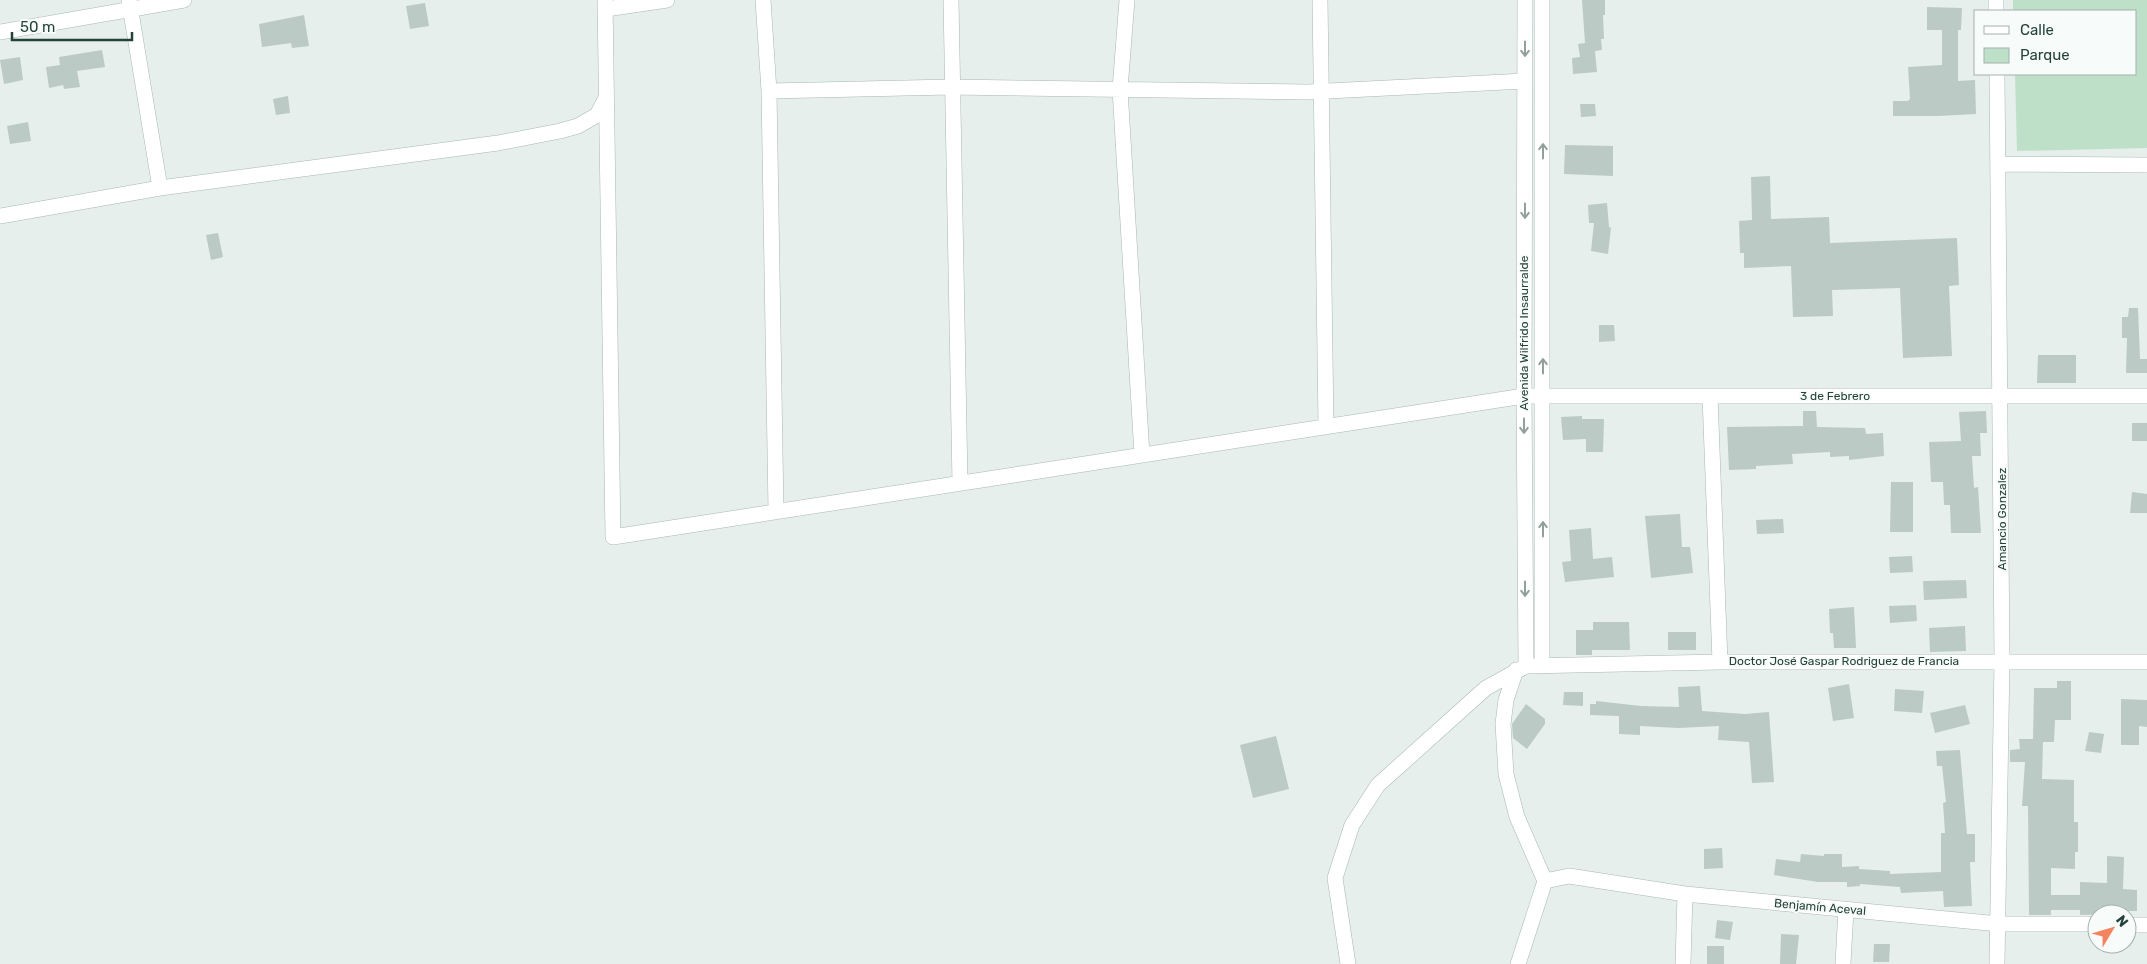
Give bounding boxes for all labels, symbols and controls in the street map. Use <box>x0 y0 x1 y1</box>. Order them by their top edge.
scale bar <box>12 10 132 42</box>
legend <box>1974 10 2137 75</box>
text: 50 m <box>20 18 55 36</box>
text: Calle <box>2020 21 2054 39</box>
one-way arrow <box>1520 40 1530 56</box>
text: Parque <box>2020 46 2070 64</box>
one-way arrow <box>1538 144 1548 160</box>
one-way arrow <box>1520 202 1530 219</box>
street label: Avenida Wilfrido Insaurralde <box>1517 255 1531 410</box>
one-way arrow <box>1538 359 1548 375</box>
street label: 3 de Febrero <box>1800 389 1870 403</box>
one-way arrow <box>1519 418 1529 434</box>
street label: Amancio Gonzalez <box>1995 468 2009 570</box>
one-way arrow <box>1538 521 1547 537</box>
one-way arrow <box>1520 580 1530 596</box>
street label: Doctor José Gaspar Rodriguez de Francia <box>1729 654 1959 668</box>
street label: Benjamín Aceval <box>1773 896 1867 918</box>
north arrow <box>2087 904 2137 954</box>
text: N <box>2112 912 2132 931</box>

